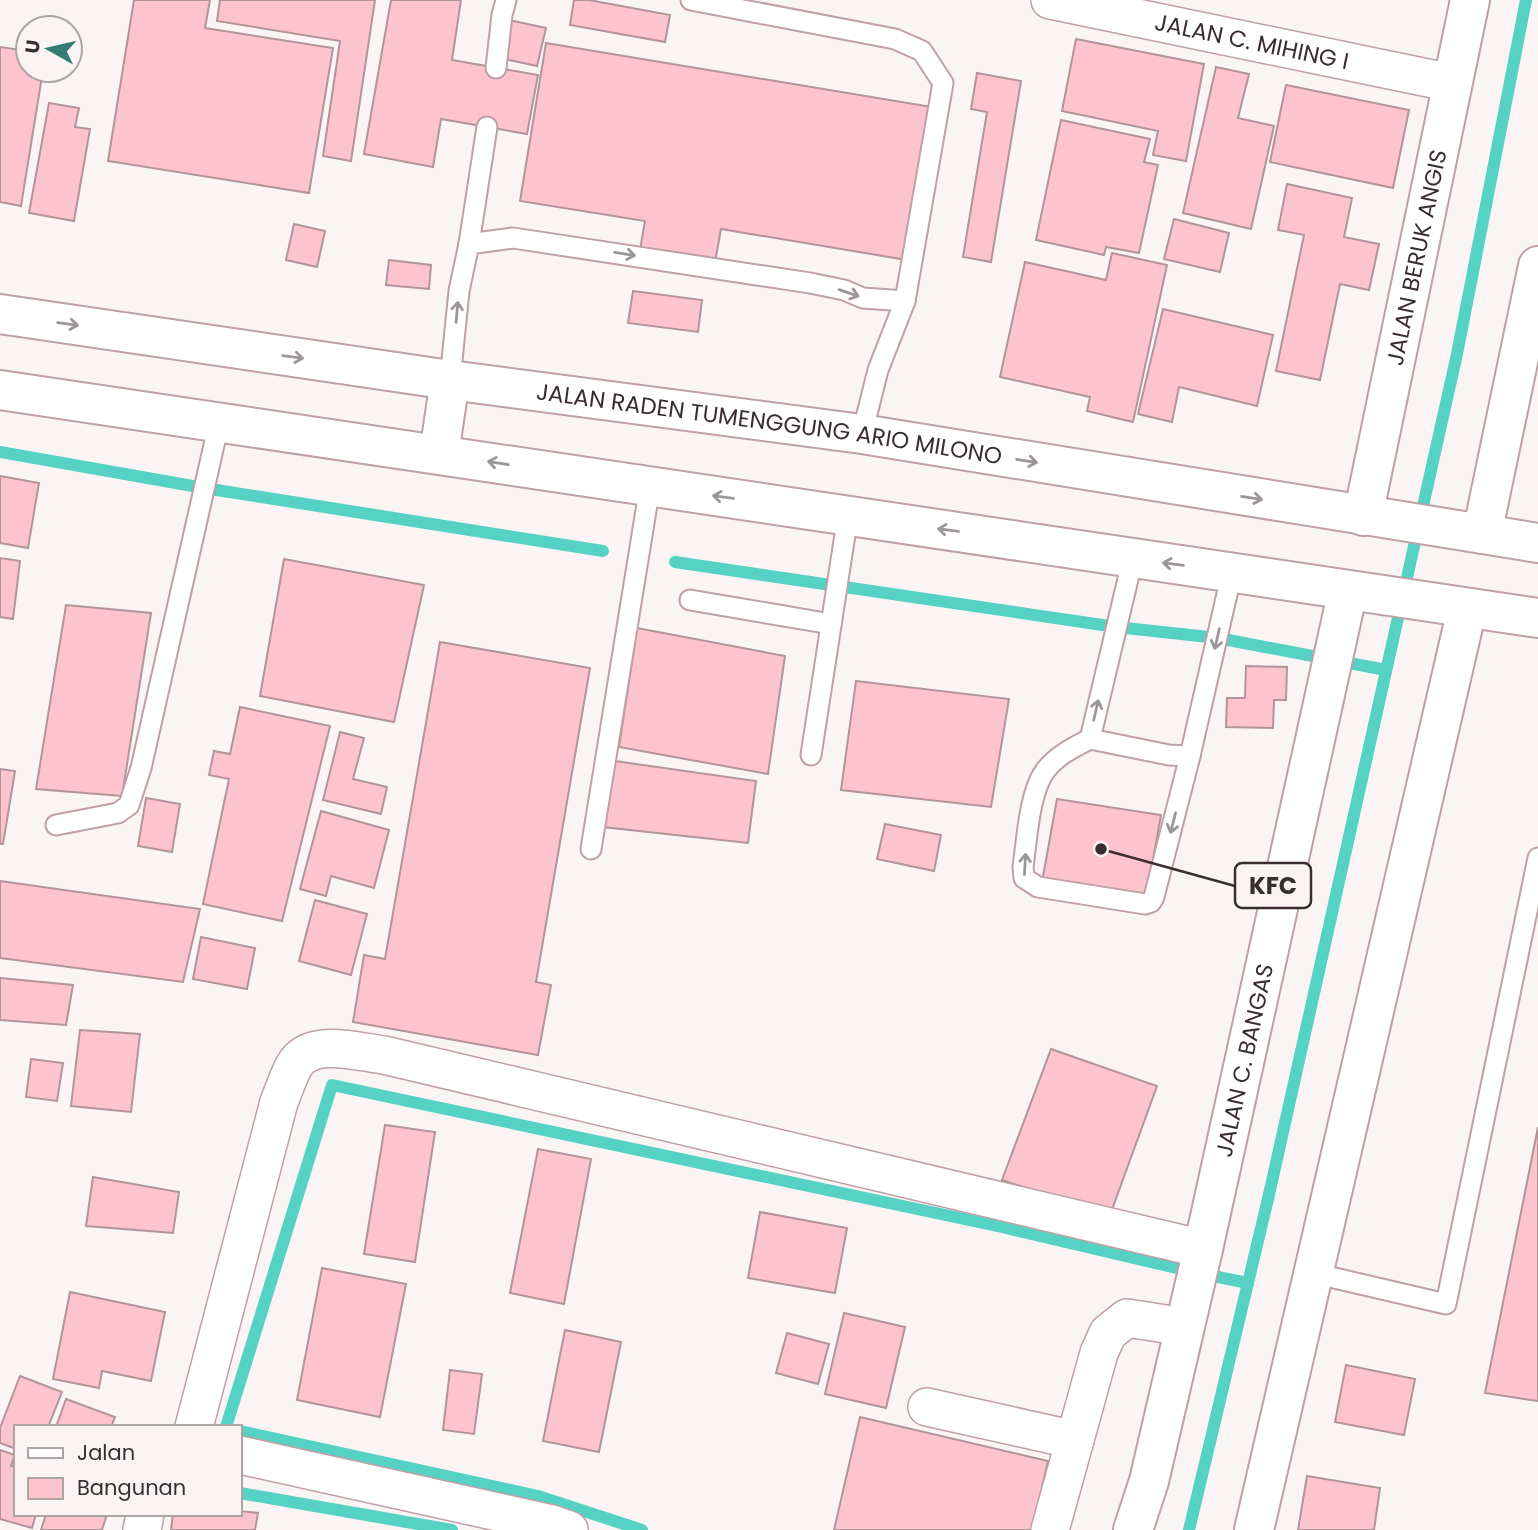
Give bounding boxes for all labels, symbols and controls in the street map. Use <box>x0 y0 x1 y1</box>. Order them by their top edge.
street label: JALAN C. MIHING I <box>1152 6 1352 77</box>
north arrow <box>14 14 84 84</box>
text: U <box>18 38 47 55</box>
street label: JALAN BERUK ANGIS <box>1379 147 1455 368</box>
one-way arrow <box>613 248 636 261</box>
one-way arrow <box>837 288 859 300</box>
one-way arrow <box>451 302 464 324</box>
one-way arrow <box>56 318 78 331</box>
one-way arrow <box>281 351 303 364</box>
street label: JALAN RADEN TUMENGGUNG ARIO MILONO <box>534 375 1004 472</box>
one-way arrow <box>1015 455 1038 468</box>
one-way arrow <box>487 456 510 469</box>
one-way arrow <box>712 490 735 503</box>
one-way arrow <box>1240 492 1263 505</box>
one-way arrow <box>937 524 960 537</box>
one-way arrow <box>1162 557 1185 570</box>
one-way arrow <box>1210 627 1224 650</box>
one-way arrow <box>1090 699 1104 722</box>
one-way arrow <box>1166 811 1179 833</box>
one-way arrow <box>1018 853 1031 876</box>
callout: KFC <box>1235 863 1311 908</box>
text: KFC <box>1249 869 1297 902</box>
street label: JALAN C. BANGAS <box>1208 961 1281 1160</box>
legend <box>14 1425 242 1516</box>
text: Jalan <box>77 1438 135 1467</box>
text: Bangunan <box>77 1473 186 1502</box>

